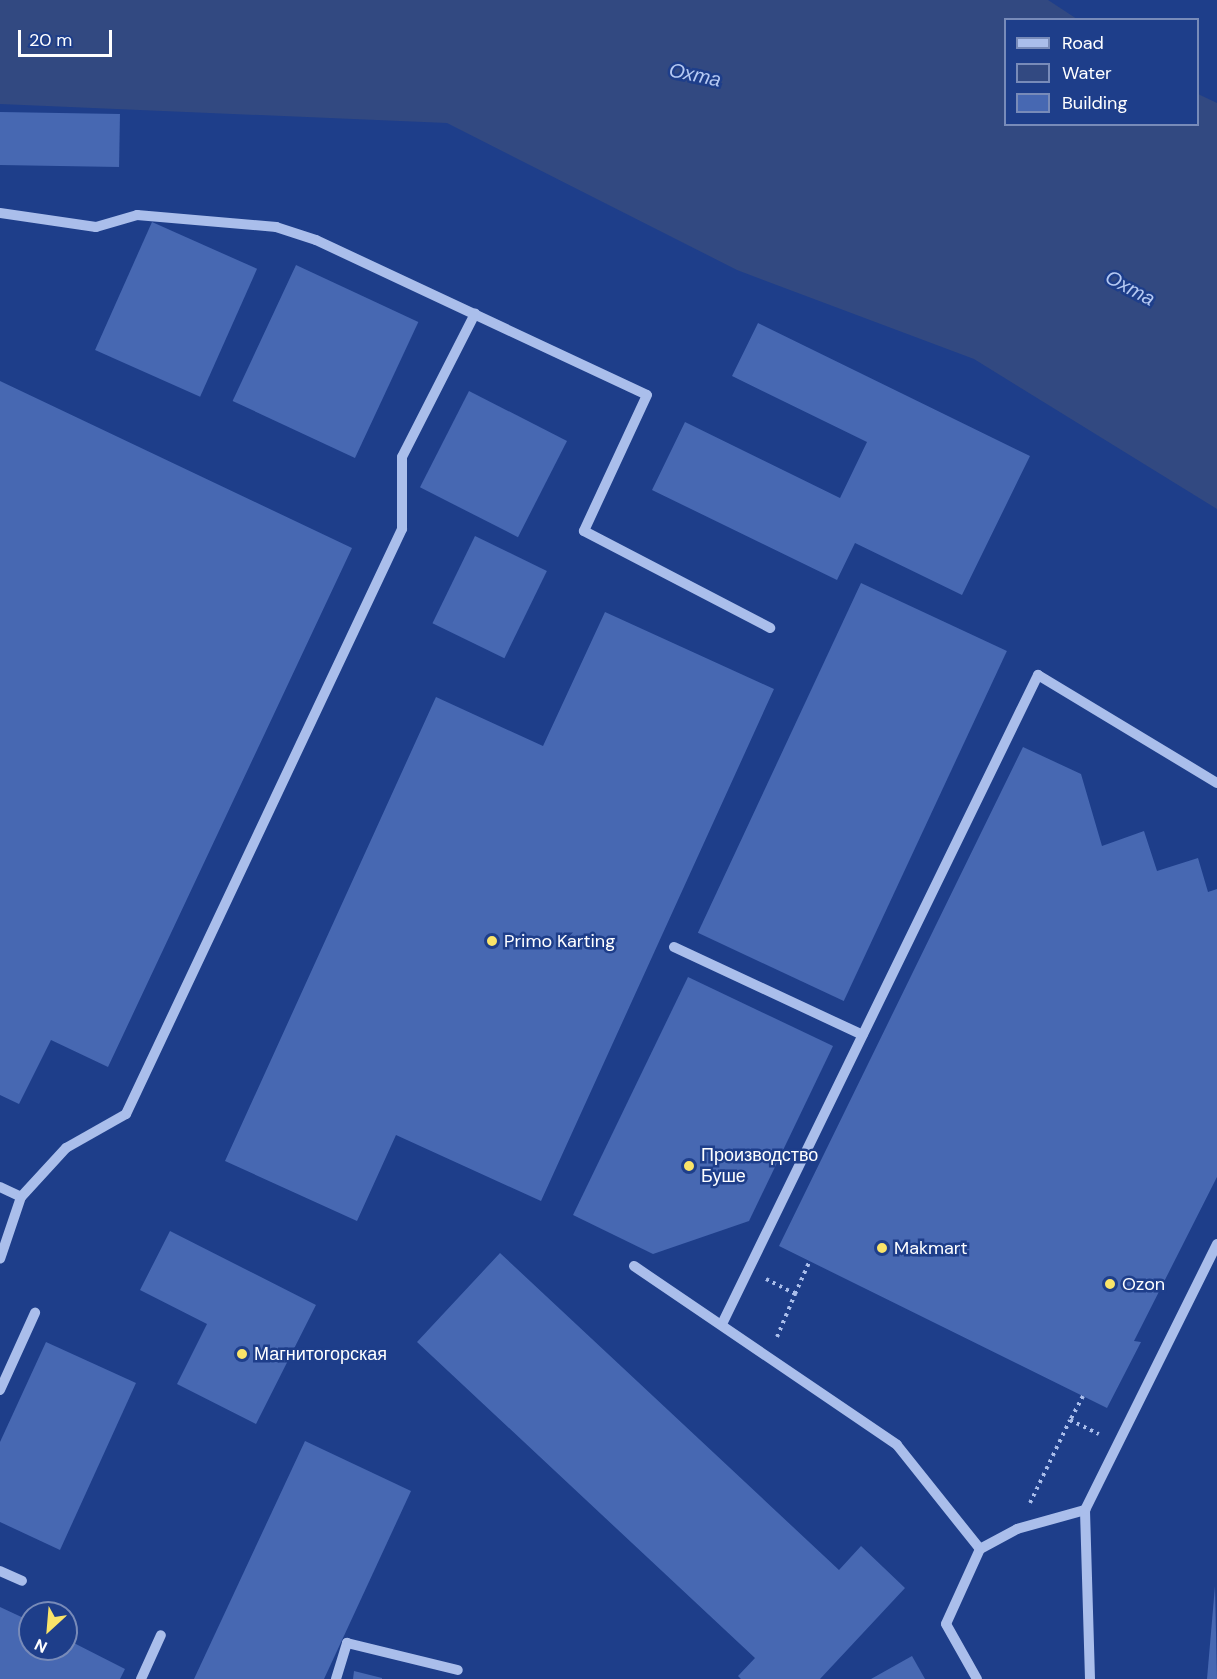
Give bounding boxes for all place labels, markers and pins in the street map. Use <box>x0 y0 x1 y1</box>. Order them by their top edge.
place label: Primo Karting <box>504 930 615 952</box>
marker: Primo Karting <box>485 934 499 948</box>
place label: Производство Буше <box>701 1145 818 1188</box>
marker: Производство Буше <box>682 1159 696 1173</box>
place label: Makmart <box>894 1237 968 1259</box>
marker: Makmart <box>875 1241 889 1255</box>
place label: Ozon <box>1122 1273 1165 1295</box>
marker: Ozon <box>1103 1277 1117 1291</box>
place label: Магнитогорская <box>254 1343 387 1365</box>
marker: Магнитогорская <box>235 1347 249 1361</box>

